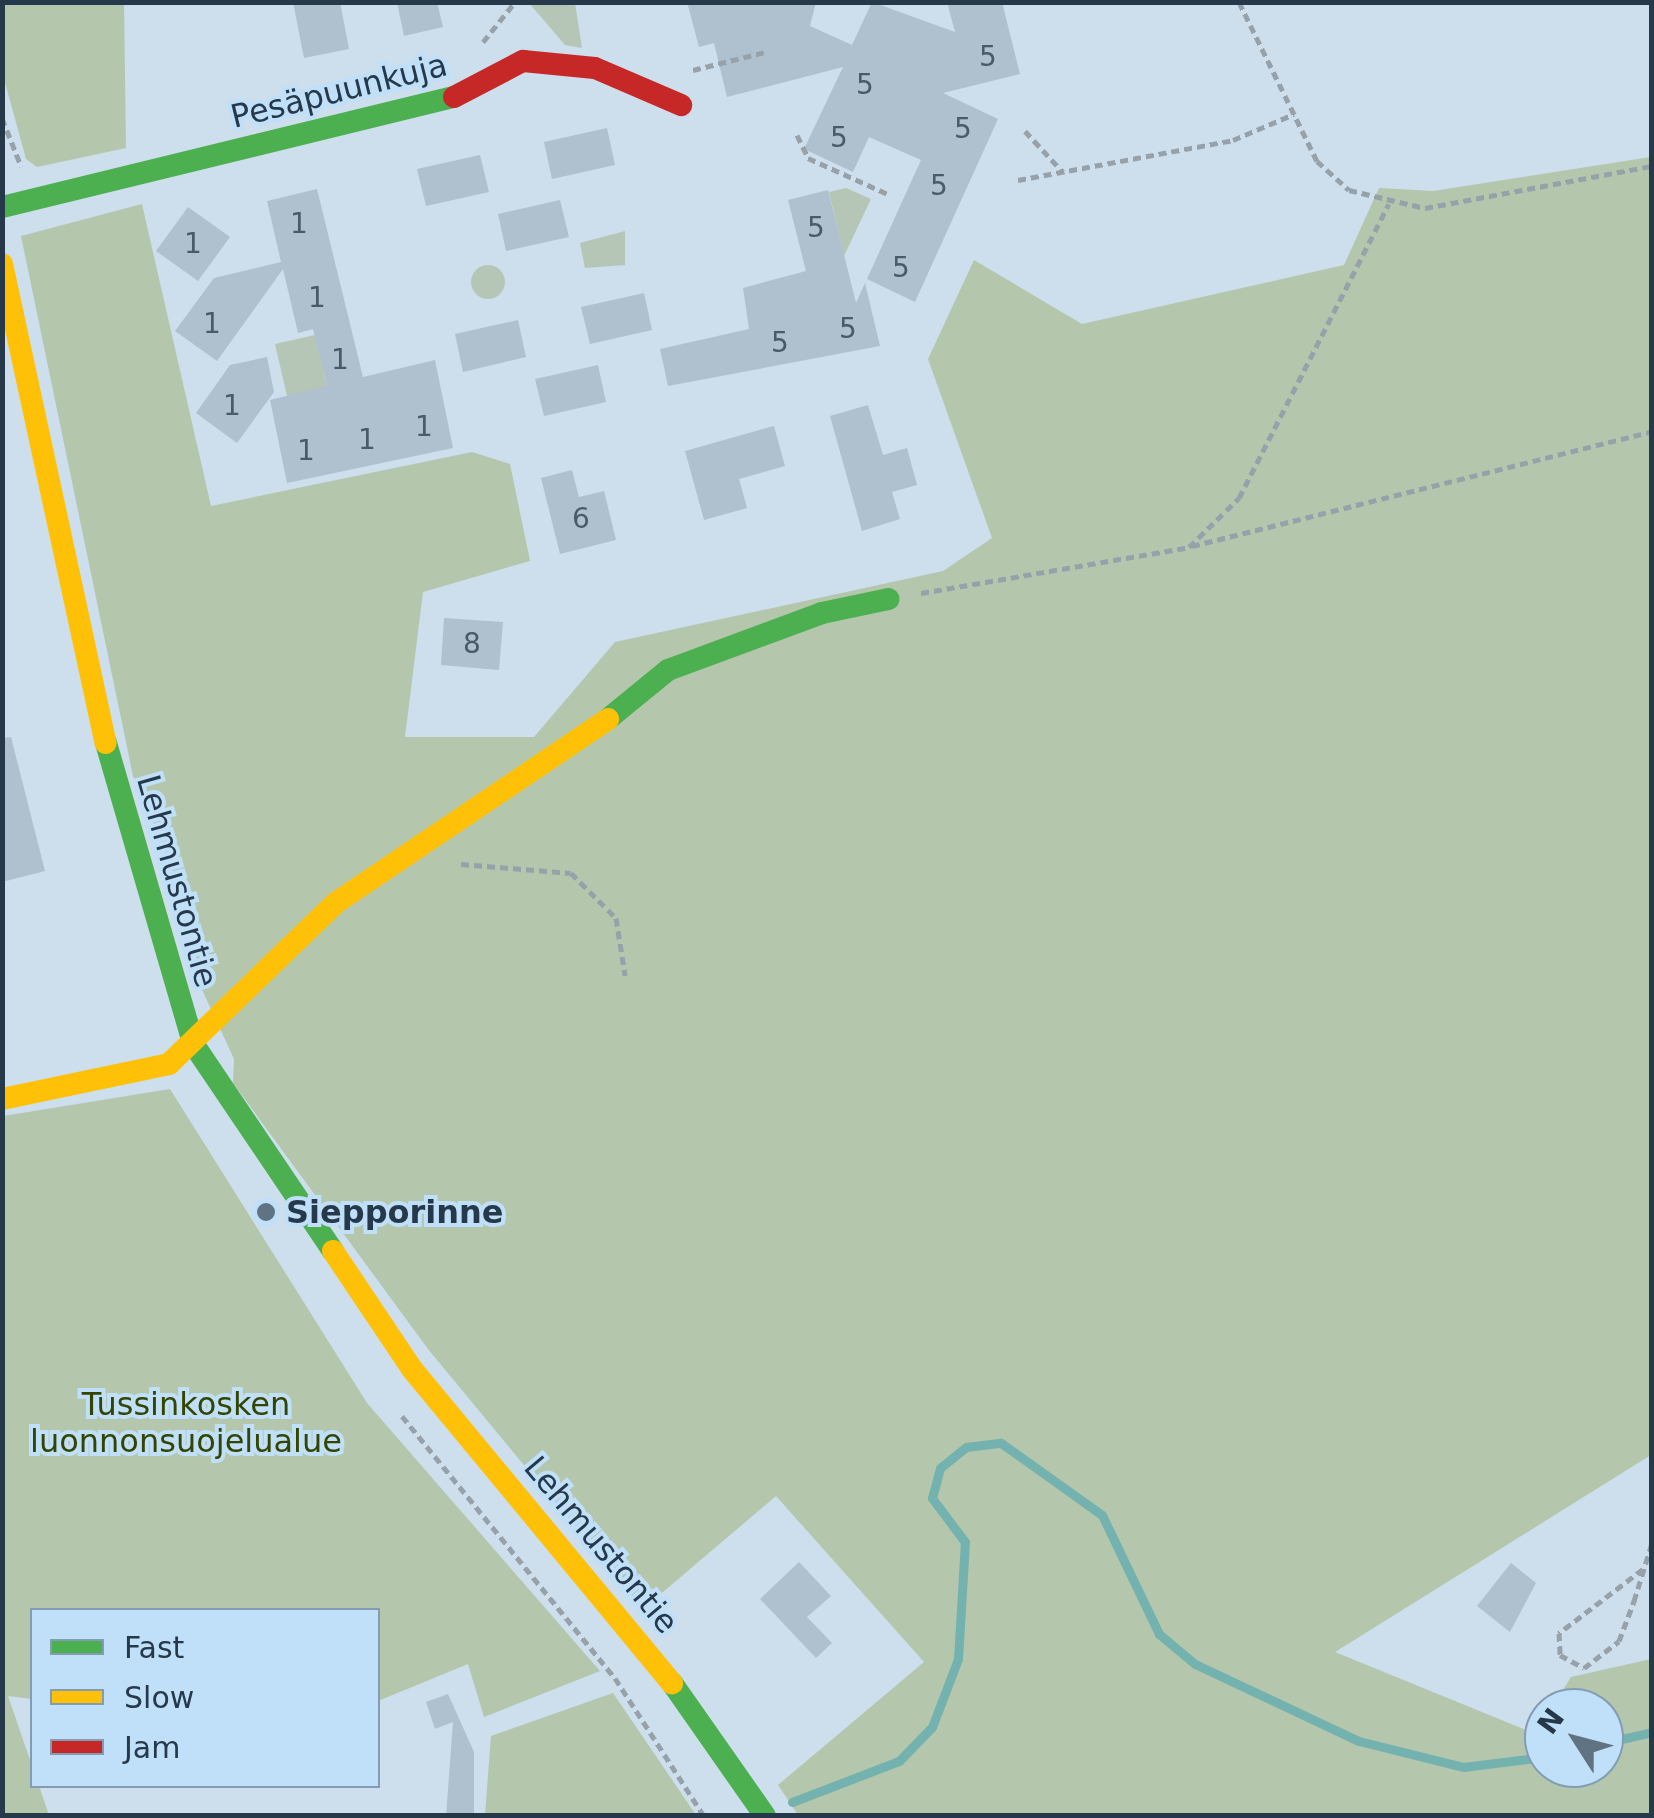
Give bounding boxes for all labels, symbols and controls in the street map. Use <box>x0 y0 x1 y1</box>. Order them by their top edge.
house number: 5 <box>979 40 997 74</box>
street label: Pesäpuunkuja <box>227 46 451 136</box>
house number: 5 <box>856 68 874 102</box>
house number: 5 <box>954 112 972 146</box>
house number: 5 <box>830 121 848 155</box>
house number: 5 <box>930 169 948 203</box>
house number: 1 <box>290 207 308 241</box>
house number: 5 <box>807 211 825 245</box>
house number: 1 <box>184 227 202 261</box>
house number: 5 <box>892 251 910 285</box>
house number: 1 <box>308 281 326 315</box>
house number: 1 <box>203 307 221 341</box>
house number: 5 <box>839 312 857 346</box>
house number: 5 <box>771 326 789 360</box>
house number: 1 <box>331 343 349 377</box>
house number: 1 <box>223 389 241 423</box>
house number: 1 <box>415 410 433 444</box>
house number: 1 <box>358 423 376 457</box>
house number: 1 <box>297 434 315 468</box>
house number: 6 <box>572 502 590 536</box>
house number: 8 <box>463 627 481 661</box>
street label: Lehmustontie <box>128 771 226 991</box>
place label: Siepporinne <box>286 1193 504 1231</box>
marker: Siepporinne <box>255 1201 277 1223</box>
park label: Tussinkosken luonnonsuojelualue <box>30 1386 342 1461</box>
street label: Lehmustontie <box>516 1449 686 1641</box>
legend <box>30 1608 380 1788</box>
text: Fast <box>124 1630 184 1665</box>
text: Slow <box>124 1680 194 1715</box>
north arrow <box>1524 1688 1624 1788</box>
text: N <box>1531 1702 1571 1740</box>
text: Jam <box>124 1730 180 1765</box>

